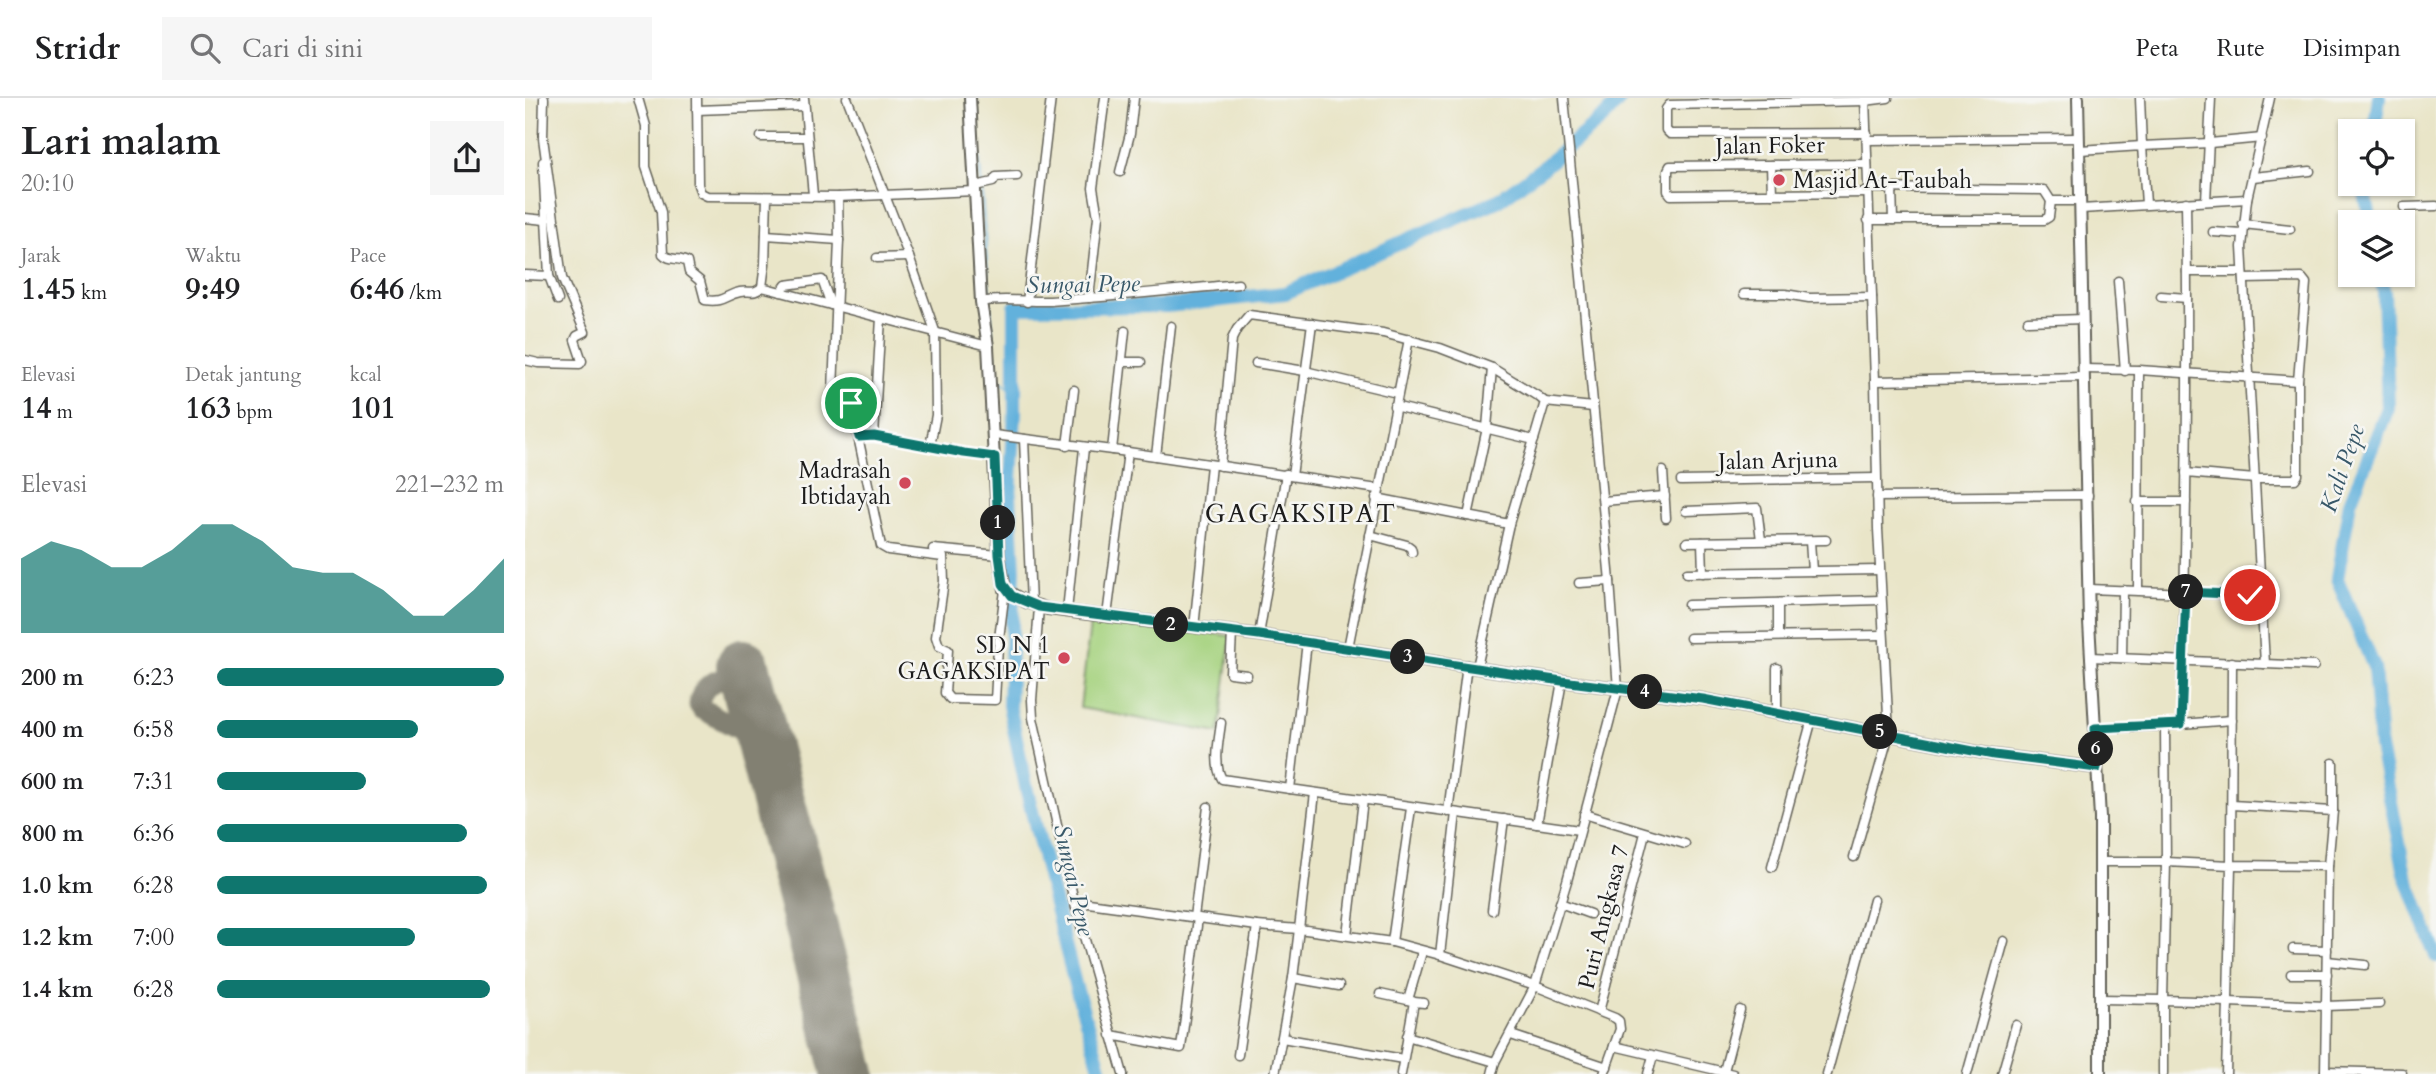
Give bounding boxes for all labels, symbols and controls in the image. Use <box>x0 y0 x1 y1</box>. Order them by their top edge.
search box <box>162 17 652 80</box>
text: Stridr <box>35 26 120 71</box>
icon: search <box>186 29 224 67</box>
text: Cari di sini <box>242 31 363 66</box>
text: Peta <box>2136 32 2179 65</box>
text: Rute <box>2217 32 2265 65</box>
text: Disimpan <box>2303 32 2401 65</box>
text: Lari malam <box>21 116 220 168</box>
map controls <box>2338 119 2415 287</box>
button: locate <box>2338 119 2415 196</box>
button: share <box>430 121 504 195</box>
street label: Jalan Foker <box>1712 129 1826 162</box>
place label: Masjid At-Taubah <box>1793 165 1972 196</box>
text: 20:10 <box>21 168 74 199</box>
marker: Masjid At-Taubah <box>1771 172 1787 188</box>
button: layers <box>2338 210 2415 287</box>
text: Jarak <box>21 243 61 269</box>
text: Waktu <box>185 243 241 269</box>
text: Pace <box>350 243 386 269</box>
water label: Sungai Pepe <box>1026 267 1141 302</box>
text: 1.45 <box>21 269 76 310</box>
text: 9:49 <box>185 269 240 310</box>
text: 6:46 <box>350 269 404 310</box>
text: km <box>76 280 107 306</box>
text: /km <box>404 280 442 306</box>
text: Elevasi <box>21 362 76 388</box>
text: Detak jantung <box>185 362 301 388</box>
text: kcal <box>350 362 382 388</box>
pin <box>821 373 881 433</box>
icon: arrive <box>832 384 870 422</box>
text: 14 <box>21 388 52 429</box>
text: 163 <box>185 388 231 429</box>
text: 101 <box>350 388 396 429</box>
text: m <box>52 399 73 425</box>
text: bpm <box>231 399 273 425</box>
water label: Kali Pepe <box>2312 419 2373 517</box>
street label: Jalan Arjuna <box>1715 444 1838 477</box>
place label: Madrasah Ibtidayah <box>799 455 891 512</box>
text: Elevasi <box>21 469 87 500</box>
text: 221–232 m <box>395 469 504 500</box>
marker: Madrasah Ibtidayah <box>897 475 913 491</box>
district label: GAGAKSIPAT <box>1205 496 1397 531</box>
pin: 1 <box>981 506 1015 540</box>
text: 1 <box>993 509 1002 535</box>
pin <box>2220 565 2280 625</box>
pin: 7 <box>2169 574 2203 610</box>
icon: check <box>2231 576 2269 614</box>
text: 7 <box>2181 578 2190 604</box>
pin: 2 <box>1153 608 1189 642</box>
text: 2 <box>1166 611 1175 637</box>
place label: SD N 1 GAGAKSIPAT <box>898 630 1050 687</box>
pin: 3 <box>1391 640 1425 674</box>
text: 3 <box>1403 643 1412 669</box>
marker: SD N 1 GAGAKSIPAT <box>1056 650 1072 666</box>
text: 200 m <box>21 662 84 693</box>
text: 6:23 <box>133 662 174 693</box>
pin: 4 <box>1627 674 1663 710</box>
text: 4 <box>1640 678 1649 704</box>
text: 400 m <box>21 714 84 745</box>
text: 6:58 <box>133 714 174 745</box>
pin: 5 <box>1863 714 1897 750</box>
text: 5 <box>1875 718 1884 744</box>
pin: 6 <box>2079 732 2113 766</box>
text: 6 <box>2091 735 2100 761</box>
text: 600 m <box>21 766 84 797</box>
text: 7:31 <box>133 766 174 797</box>
text: 800 m <box>21 818 84 849</box>
text: 6:36 <box>133 818 174 849</box>
water label: Sungai Pepe <box>1045 821 1103 940</box>
street label: Puri Angkasa 7 <box>1571 842 1636 992</box>
text: 1.0 km <box>21 870 93 901</box>
text: 6:28 <box>133 870 174 901</box>
text: 1.2 km <box>21 922 93 953</box>
text: 7:00 <box>133 922 174 953</box>
text: 1.4 km <box>21 974 93 1005</box>
text: 6:28 <box>133 974 174 1005</box>

